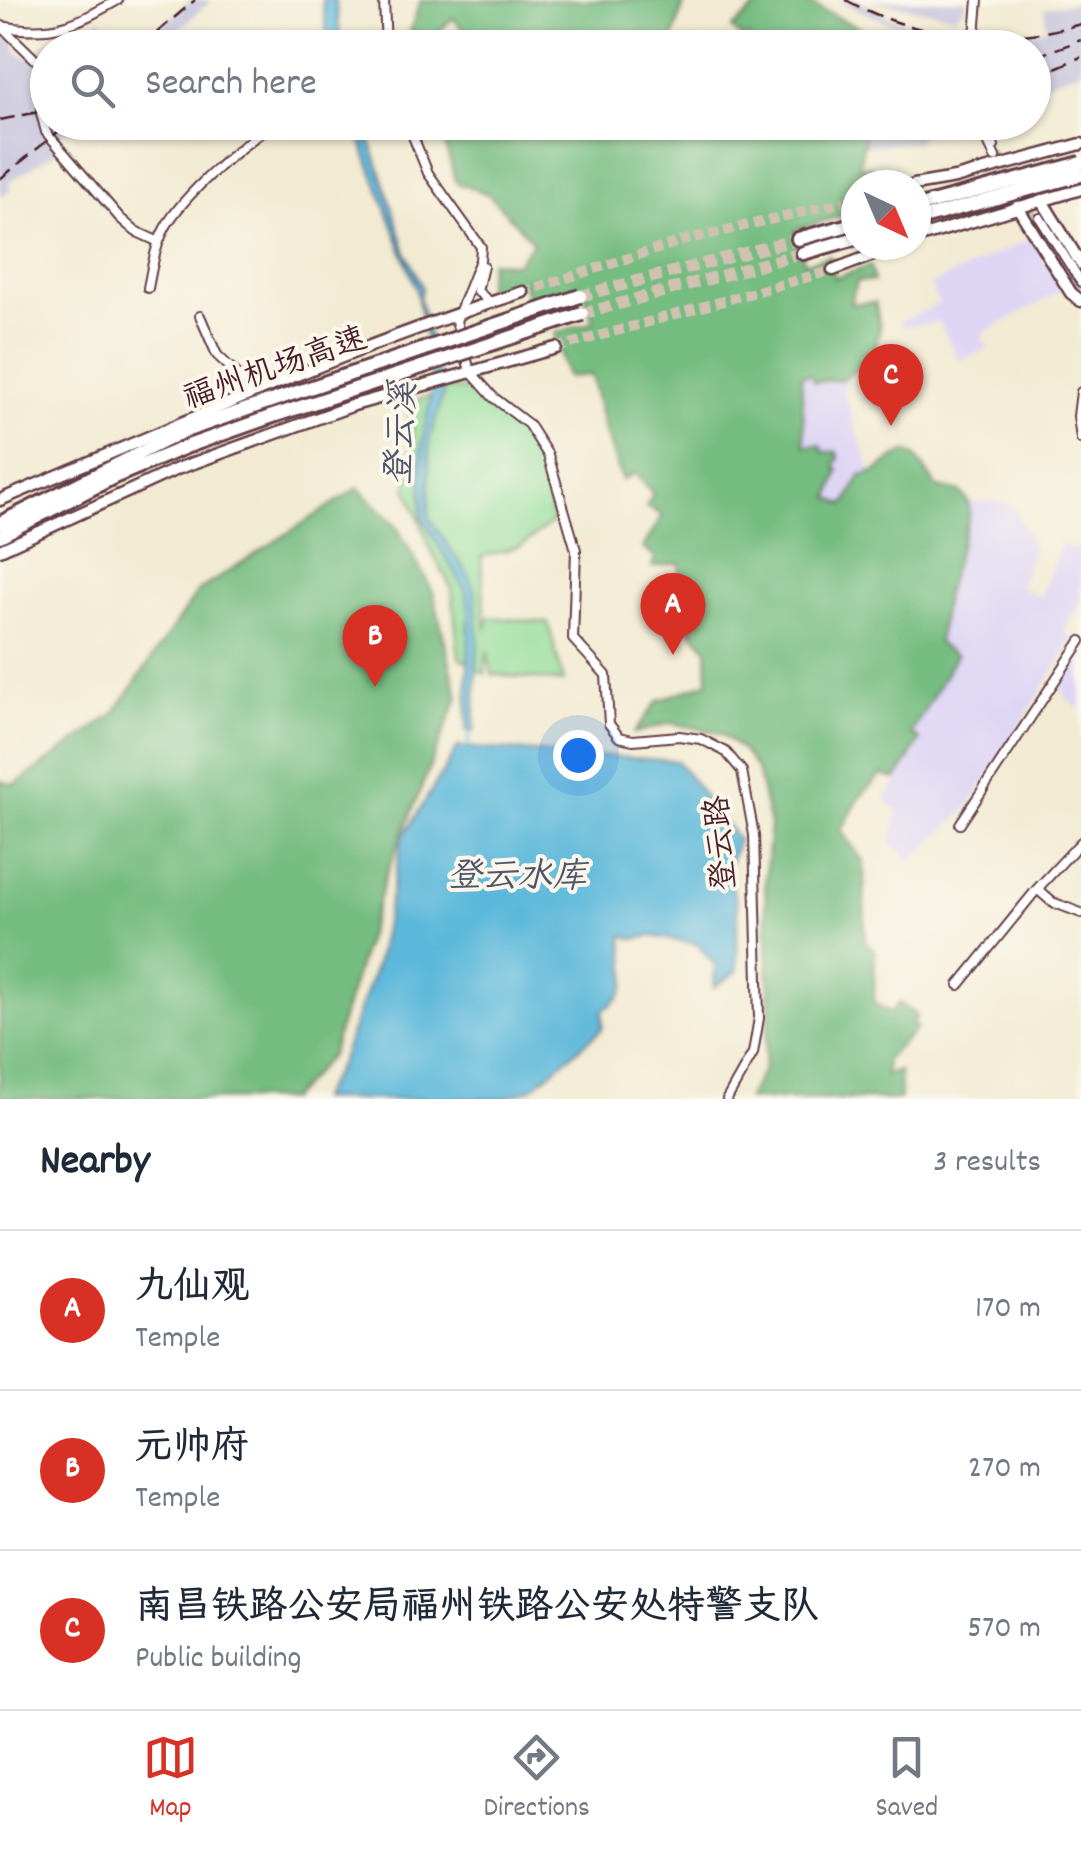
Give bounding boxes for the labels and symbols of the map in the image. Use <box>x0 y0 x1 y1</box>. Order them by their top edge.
north arrow <box>841 170 931 260</box>
street label: 福州机场高速 <box>178 318 374 424</box>
pin: C <box>858 344 924 426</box>
water label: 登云溪 <box>376 378 432 488</box>
pin: A <box>640 572 706 655</box>
pin: B <box>342 604 408 687</box>
your location <box>553 730 604 781</box>
street label: 登云路 <box>697 793 751 893</box>
water label: 登云水库 <box>447 854 590 904</box>

